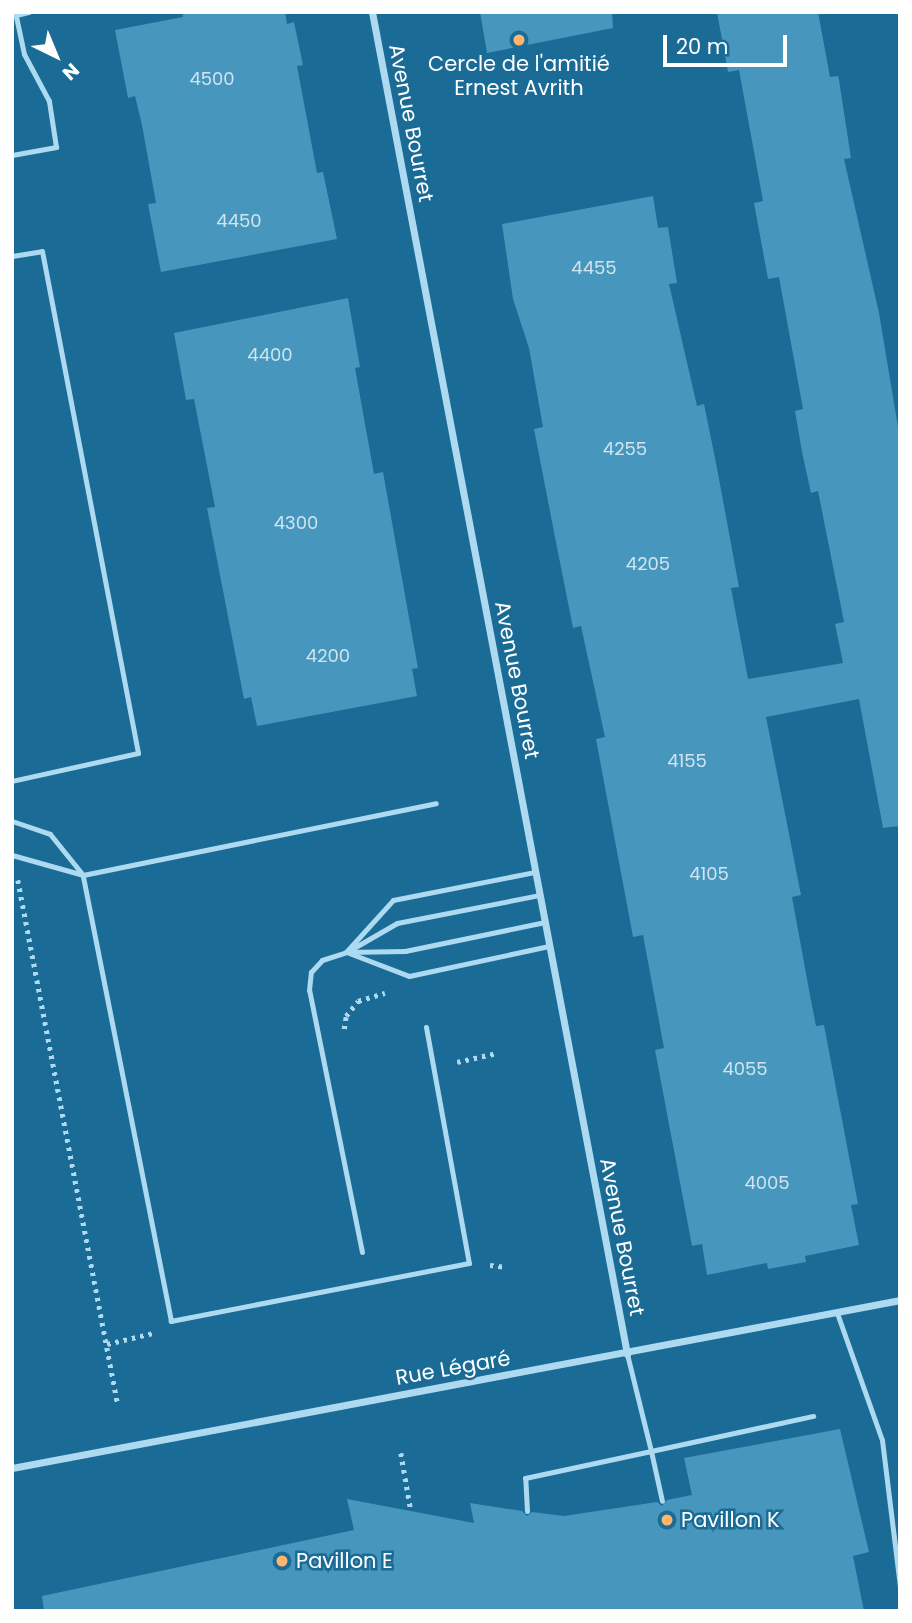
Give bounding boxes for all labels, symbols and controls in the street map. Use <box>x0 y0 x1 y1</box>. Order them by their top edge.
north arrow <box>21 21 91 91</box>
scale bar <box>667 21 791 65</box>
marker: Cercle de l'amitié Ernest Avrith <box>511 32 527 48</box>
text: 20 m <box>676 32 729 61</box>
street label: Avenue Bourret <box>383 42 439 204</box>
place label: Cercle de l'amitié Ernest Avrith <box>428 51 610 101</box>
text: N <box>56 57 85 86</box>
house number: 4500 <box>189 68 235 90</box>
house number: 4450 <box>216 210 262 232</box>
house number: 4455 <box>571 257 617 279</box>
house number: 4400 <box>247 344 293 366</box>
house number: 4255 <box>603 438 647 460</box>
house number: 4300 <box>274 512 318 534</box>
house number: 4205 <box>626 553 670 575</box>
street label: Avenue Bourret <box>489 599 545 761</box>
house number: 4200 <box>306 645 350 667</box>
house number: 4155 <box>667 750 707 772</box>
house number: 4105 <box>689 863 729 885</box>
house number: 4055 <box>722 1058 768 1080</box>
street label: Avenue Bourret <box>594 1156 650 1318</box>
house number: 4005 <box>744 1172 790 1194</box>
street label: Rue Légaré <box>394 1346 512 1390</box>
place label: Pavillon K <box>681 1507 780 1533</box>
marker: Pavillon K <box>659 1512 675 1528</box>
place label: Pavillon E <box>296 1548 393 1574</box>
marker: Pavillon E <box>274 1553 290 1569</box>

